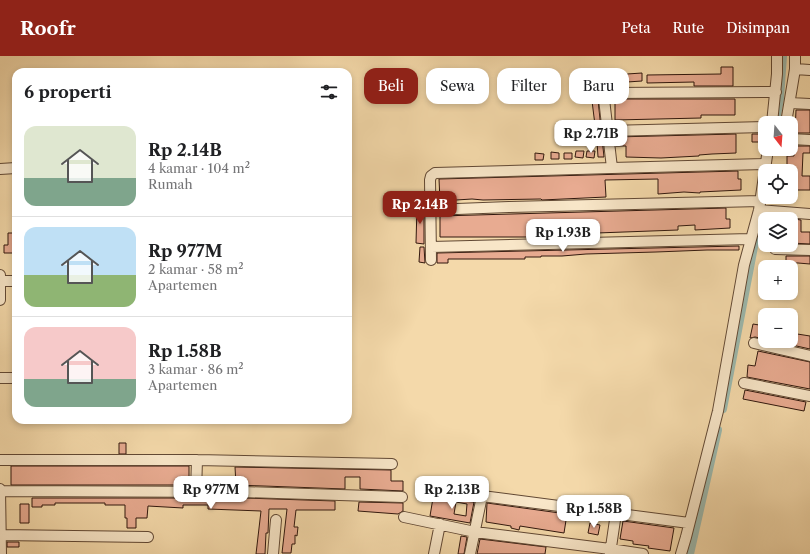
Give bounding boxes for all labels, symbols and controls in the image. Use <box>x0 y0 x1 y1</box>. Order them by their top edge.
text: Roofr <box>20 17 76 40</box>
text: Peta <box>621 19 651 37</box>
text: Rute <box>673 19 704 37</box>
text: Disimpan <box>726 19 790 37</box>
chip: Beli <box>364 68 418 104</box>
chip: Sewa <box>426 68 489 104</box>
chip: Filter <box>497 68 561 104</box>
chip: Baru <box>569 68 629 104</box>
icon: filters <box>318 81 340 103</box>
text: 6 properti <box>24 82 112 102</box>
north arrow <box>758 116 798 156</box>
map controls <box>758 116 798 348</box>
pin: Rp 2.71B <box>550 120 632 154</box>
text: Rp 2.71B <box>563 125 619 141</box>
text: Rp 2.14B <box>148 140 222 160</box>
icon: home <box>56 142 104 190</box>
text: 4 kamar · 104 m² <box>148 160 250 176</box>
button: locate <box>758 164 798 204</box>
text: Rumah <box>148 176 193 192</box>
pin: Rp 2.14B <box>379 191 461 225</box>
text: Rp 2.14B <box>392 196 448 212</box>
button: layers <box>758 212 798 252</box>
pin: Rp 1.93B <box>522 219 604 253</box>
text: Rp 1.93B <box>535 224 591 240</box>
text: Rp 977M <box>148 241 223 261</box>
icon: home <box>56 243 104 291</box>
button: + <box>758 260 798 300</box>
text: 2 kamar · 58 m² <box>148 261 243 277</box>
text: Apartemen <box>148 277 217 293</box>
button: − <box>758 308 798 348</box>
text: Rp 1.58B <box>148 341 222 361</box>
icon: home <box>56 343 104 391</box>
text: 3 kamar · 86 m² <box>148 361 244 377</box>
text: Apartemen <box>148 377 217 393</box>
pin: Rp 977M <box>174 476 248 510</box>
pin: Rp 2.13B <box>411 476 493 510</box>
text: Rp 977M <box>182 481 240 497</box>
text: Rp 2.13B <box>424 481 480 497</box>
pin: Rp 1.58B <box>553 495 635 529</box>
text: Rp 1.58B <box>566 500 622 516</box>

